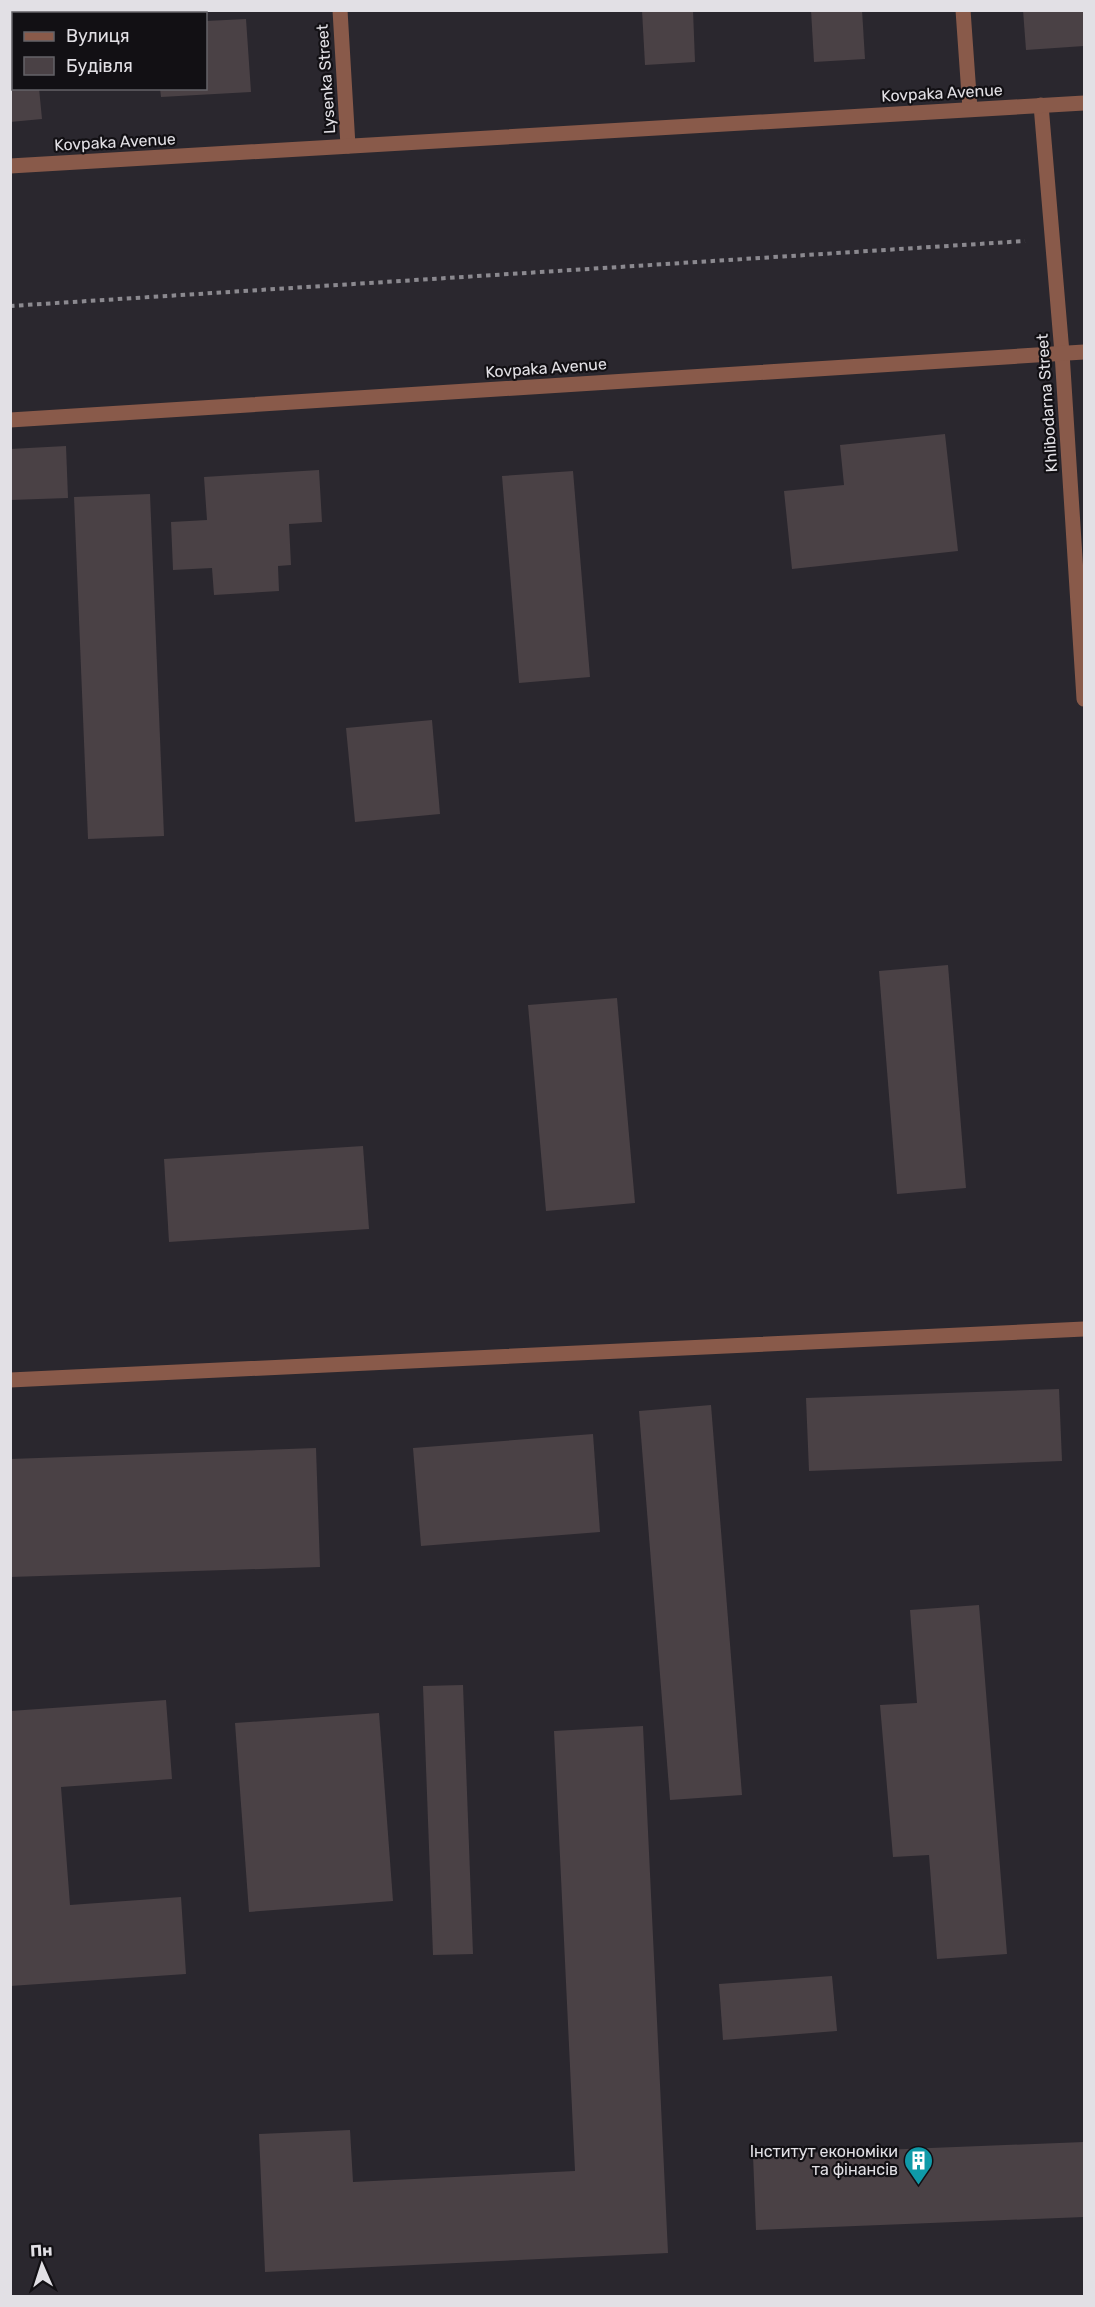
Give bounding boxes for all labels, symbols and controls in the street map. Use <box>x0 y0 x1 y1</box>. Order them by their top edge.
legend <box>12 12 207 90</box>
street label: Lysenka Street <box>313 23 339 135</box>
text: Вулиця <box>66 25 130 47</box>
text: Будівля <box>66 55 133 77</box>
street label: Kovpaka Avenue <box>881 80 1003 106</box>
street label: Kovpaka Avenue <box>54 129 176 155</box>
street label: Khlibodarna Street <box>1033 333 1061 473</box>
street label: Kovpaka Avenue <box>485 354 607 382</box>
place label: Інститут економіки та фінансів <box>750 2142 898 2179</box>
building icon: Інститут економіки та фінансів <box>903 2144 935 2186</box>
north arrow <box>12 2235 72 2295</box>
text: Пн <box>30 2240 53 2261</box>

